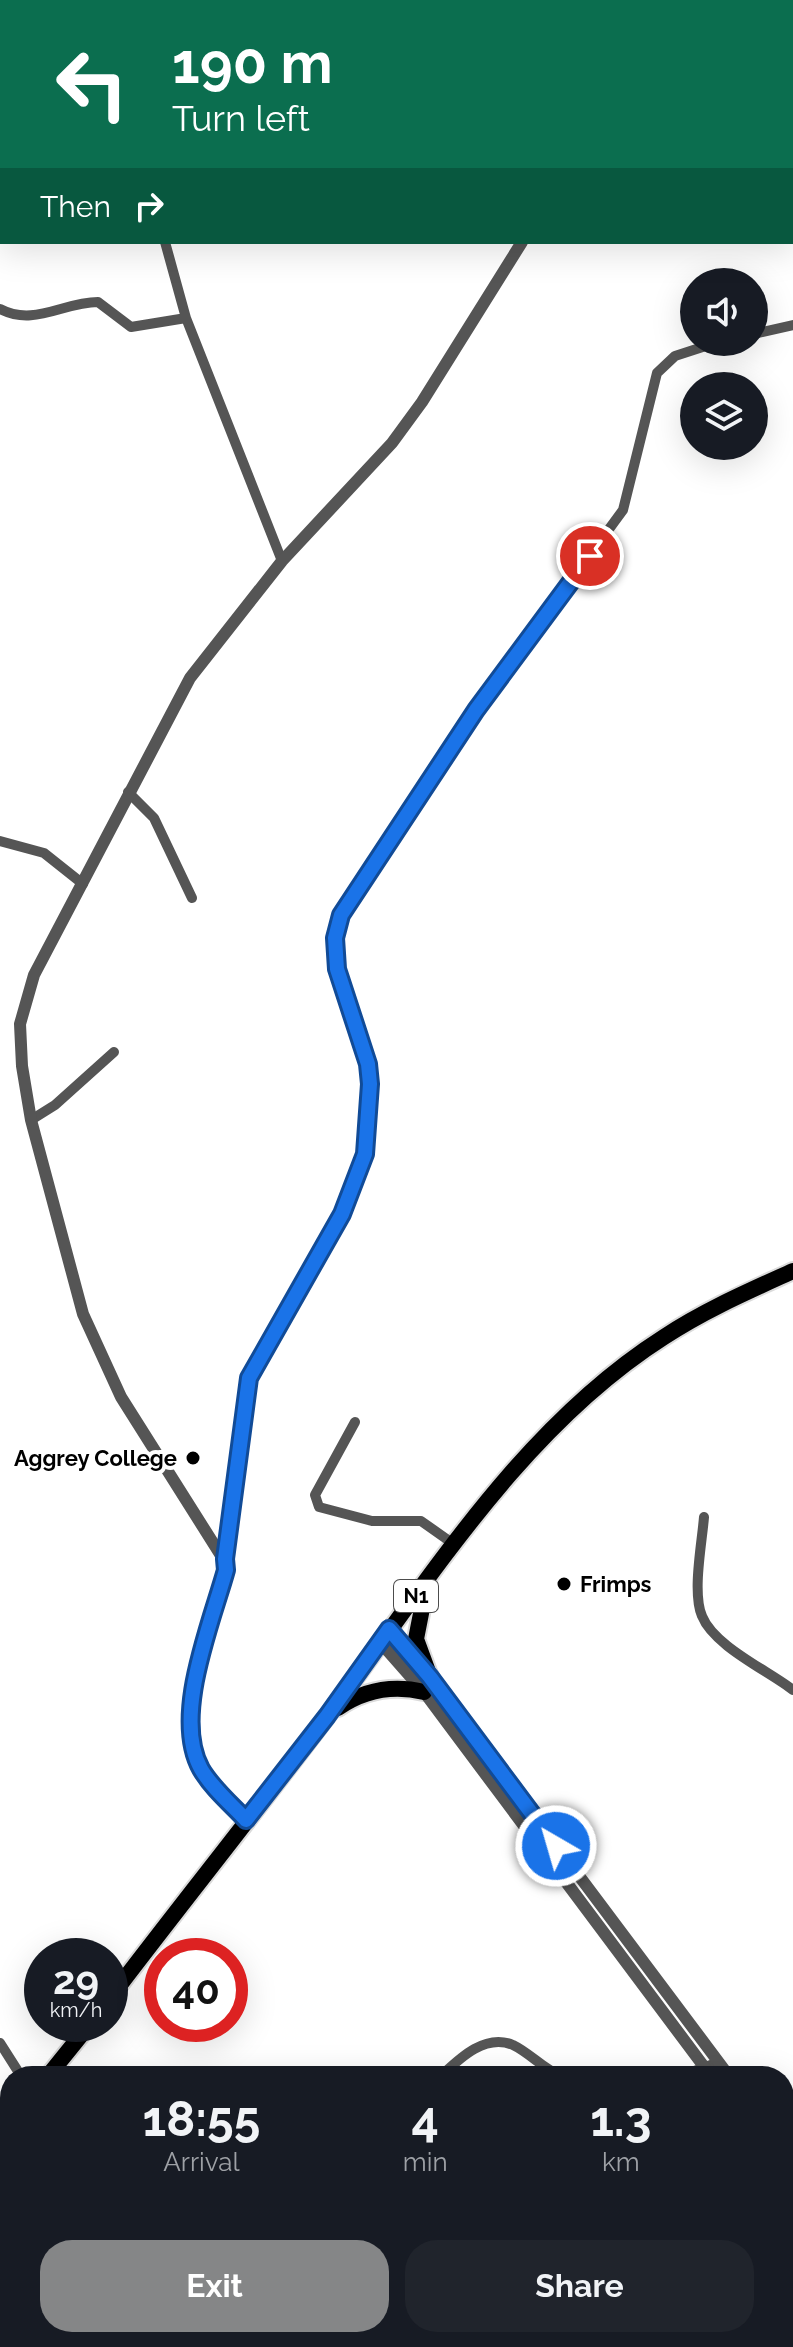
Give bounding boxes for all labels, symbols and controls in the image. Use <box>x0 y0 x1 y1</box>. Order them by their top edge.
text: 190 m <box>172 30 333 96</box>
icon: left <box>40 32 144 136</box>
text: Turn left <box>172 97 310 139</box>
icon: right <box>127 184 171 228</box>
text: Then <box>40 189 111 224</box>
map controls <box>680 268 768 460</box>
button: sound <box>680 268 768 356</box>
button: layers <box>680 372 768 460</box>
pin <box>556 522 624 590</box>
icon: arrive <box>568 534 612 578</box>
place label: Aggrey College <box>14 1445 177 1471</box>
marker: Aggrey College <box>184 1449 202 1467</box>
place label: Frimps <box>580 1571 652 1597</box>
marker: Frimps <box>555 1575 573 1593</box>
road number: N1 <box>394 1580 438 1612</box>
position arrow <box>514 1804 598 1888</box>
speed limit sign: 40 <box>144 1938 248 2042</box>
text: 29 <box>53 1956 99 2003</box>
text: km/h <box>50 1998 102 2022</box>
text: 18:55 <box>143 2091 260 2147</box>
text: 4 <box>412 2091 439 2147</box>
text: 1.3 <box>590 2091 651 2147</box>
text: Arrival <box>163 2147 240 2177</box>
text: min <box>403 2147 448 2177</box>
text: km <box>602 2147 640 2177</box>
button: Exit <box>40 2240 389 2332</box>
button: Share <box>405 2240 754 2332</box>

